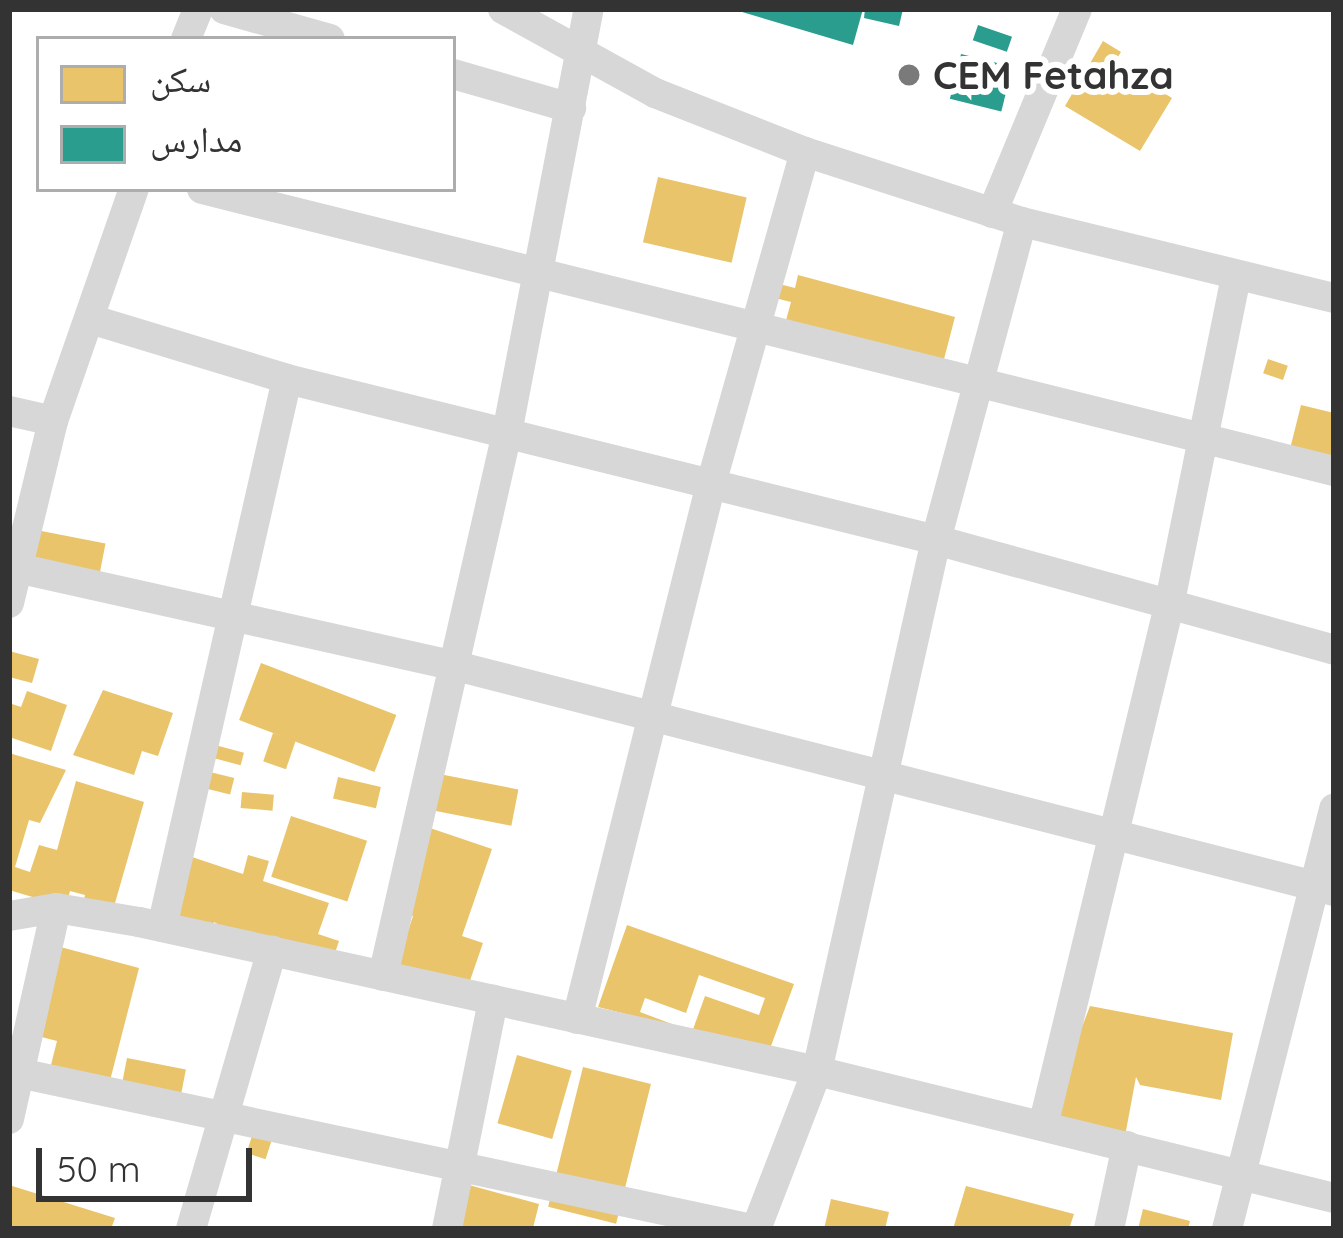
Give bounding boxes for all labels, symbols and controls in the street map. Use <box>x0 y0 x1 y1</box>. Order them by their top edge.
legend <box>36 36 456 192</box>
place label: CEM Fetahza <box>933 52 1174 98</box>
text: سكن <box>150 56 211 101</box>
marker: CEM Fetahza <box>896 62 922 88</box>
text: مدارس <box>150 116 242 161</box>
scale bar <box>42 1124 258 1198</box>
text: 50 m <box>57 1146 141 1191</box>

